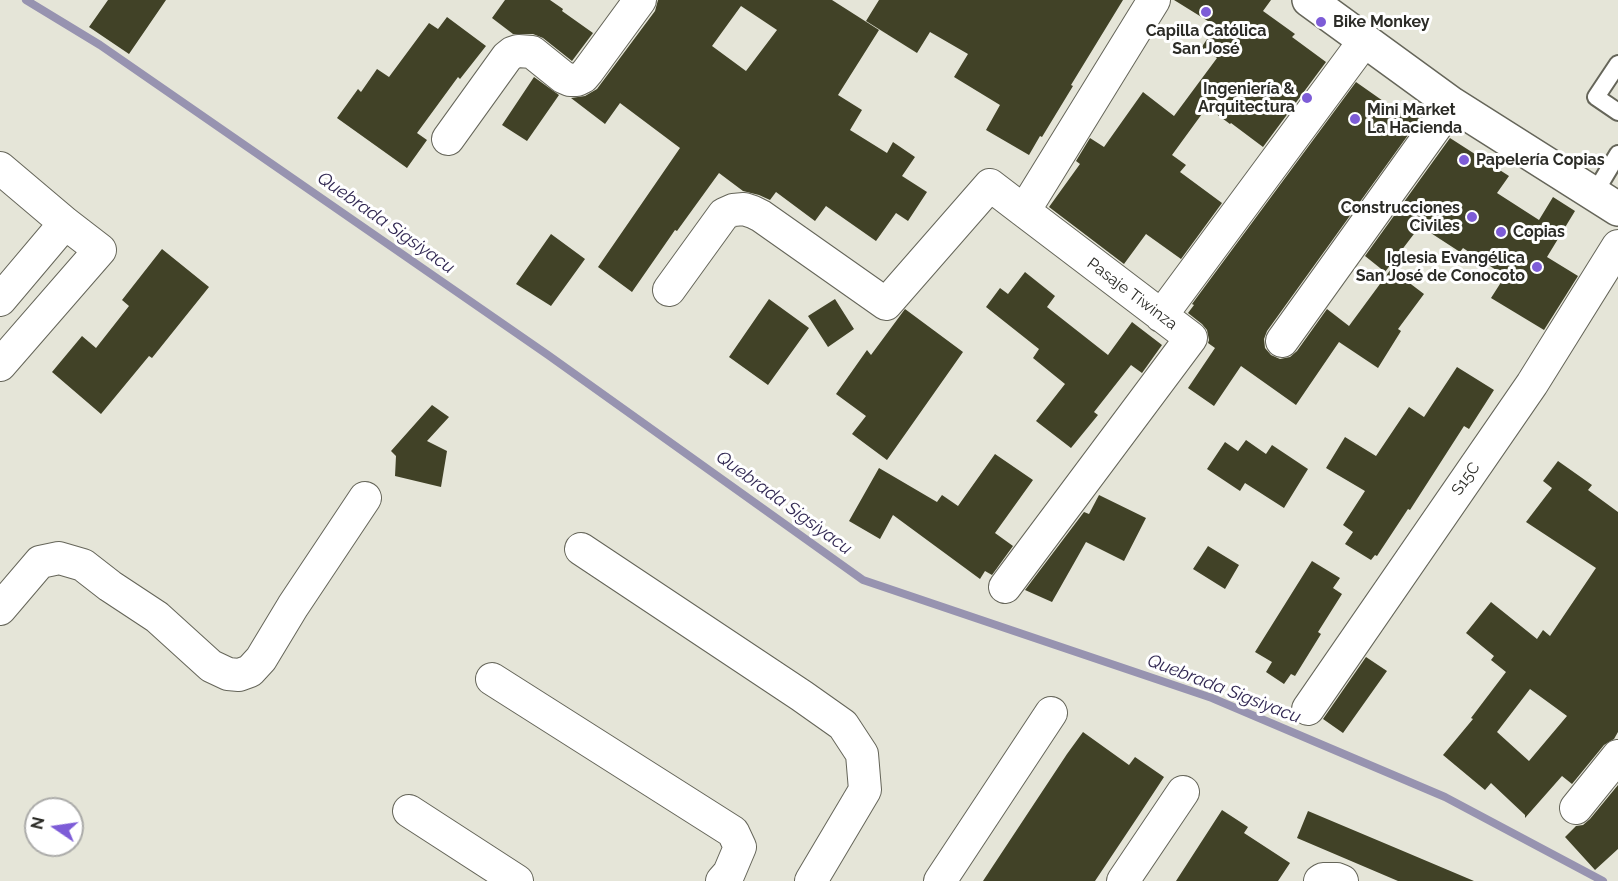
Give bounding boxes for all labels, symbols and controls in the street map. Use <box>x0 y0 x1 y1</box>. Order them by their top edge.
marker: Capilla Católica San José <box>1199 5 1213 19</box>
place label: Bike Monkey <box>1333 12 1430 32</box>
marker: Bike Monkey <box>1314 15 1328 29</box>
place label: Capilla Católica San José <box>1146 21 1266 59</box>
place label: Ingeniería & Arquitectura <box>1198 79 1295 117</box>
marker: Ingeniería & Arquitectura <box>1300 91 1314 105</box>
place label: Mini Market La Hacienda <box>1367 100 1462 138</box>
marker: Mini Market La Hacienda <box>1348 112 1362 126</box>
place label: Papelería Copias <box>1476 150 1605 170</box>
marker: Papelería Copias <box>1457 153 1471 167</box>
water label: Quebrada Sigsiyacu <box>313 168 459 278</box>
place label: Construcciones Civiles <box>1341 198 1460 236</box>
marker: Construcciones Civiles <box>1465 210 1479 224</box>
place label: Copias <box>1513 222 1565 242</box>
marker: Copias <box>1494 225 1508 239</box>
place label: Iglesia Evangélica San José de Conocoto <box>1356 248 1525 286</box>
street label: Pasaje Tiwinza <box>1083 254 1181 334</box>
marker: Iglesia Evangélica San José de Conocoto <box>1530 260 1544 274</box>
water label: Quebrada Sigsiyacu <box>712 446 856 560</box>
street label: S15C <box>1448 459 1484 499</box>
water label: Quebrada Sigsiyacu <box>1144 650 1304 728</box>
north arrow <box>24 797 84 857</box>
text: N <box>27 815 49 831</box>

